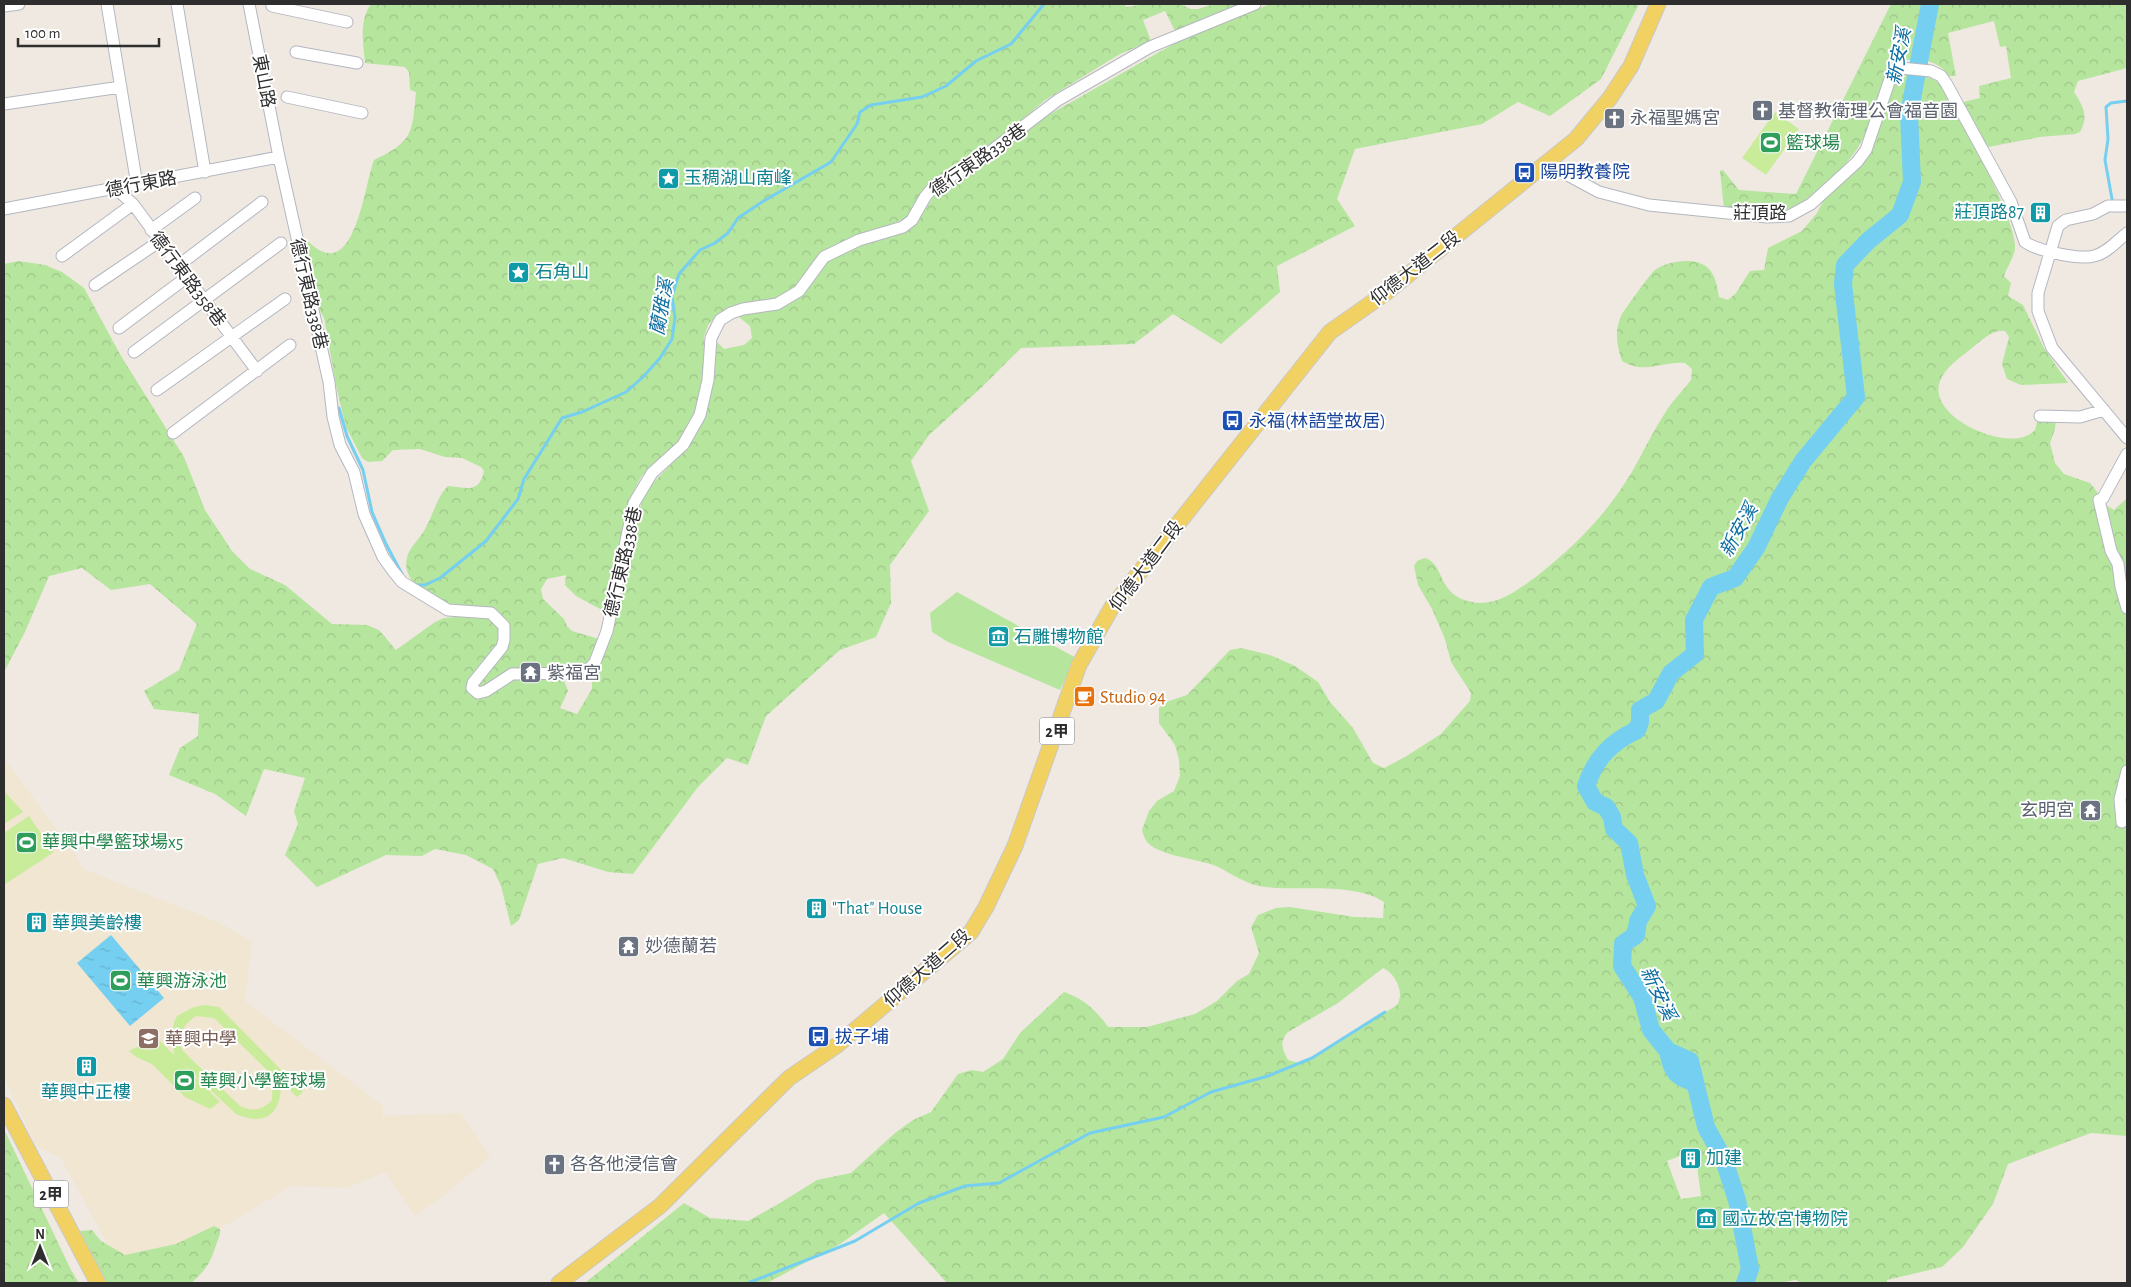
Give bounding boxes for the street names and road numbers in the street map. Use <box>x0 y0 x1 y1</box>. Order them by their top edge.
street label: 東山路 <box>249 53 279 109</box>
street label: 德行東路338巷 <box>926 119 1030 201</box>
street label: 德行東路 <box>104 167 178 201</box>
street label: 莊頂路 <box>1733 203 1787 223</box>
street label: 仰德大道二段 <box>1366 227 1464 309</box>
street label: 德行東路358巷 <box>146 228 230 330</box>
street label: 德行東路338巷 <box>287 237 331 351</box>
street label: 德行東路338巷 <box>601 505 645 619</box>
street label: 仰德大道二段 <box>1106 517 1186 615</box>
road number: 2甲 <box>1040 718 1074 744</box>
street label: 仰德大道二段 <box>880 925 974 1011</box>
road number: 2甲 <box>34 1180 68 1208</box>

